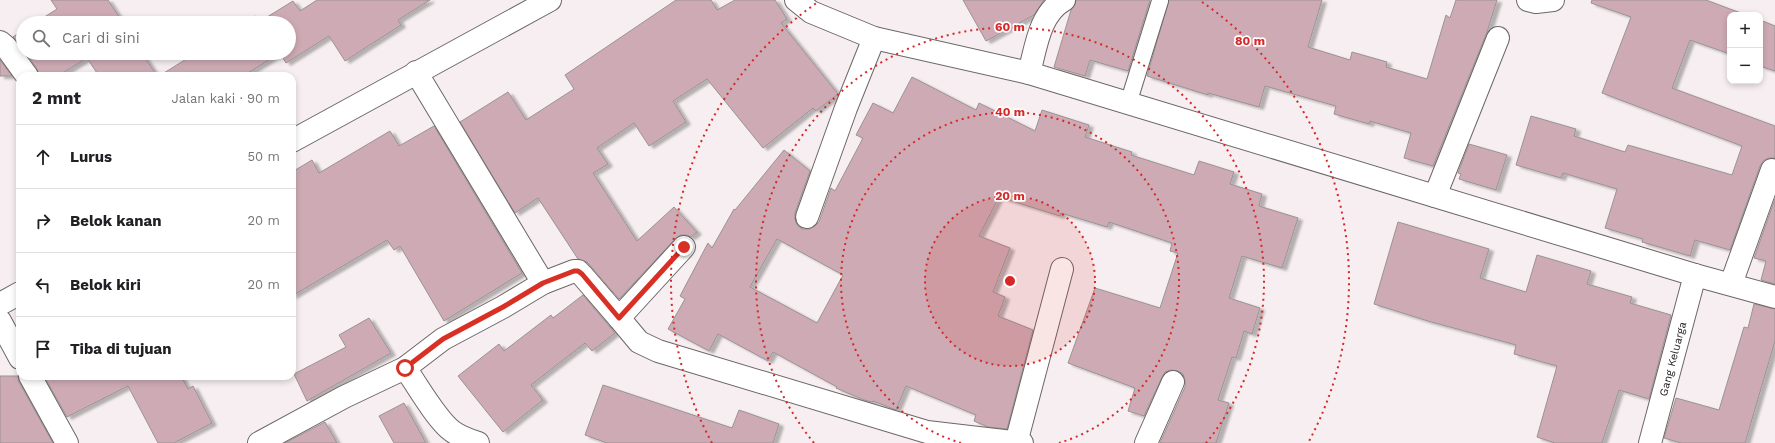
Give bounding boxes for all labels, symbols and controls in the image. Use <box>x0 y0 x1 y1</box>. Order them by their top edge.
map controls <box>1727 12 1763 84</box>
button: + <box>1727 12 1763 48</box>
search box <box>16 16 296 60</box>
text: 60 m <box>995 20 1025 34</box>
icon: search <box>30 27 52 49</box>
text: Cari di sini <box>62 29 140 47</box>
text: 80 m <box>1235 34 1265 48</box>
button: − <box>1727 48 1763 84</box>
text: 2 mnt <box>32 88 81 108</box>
text: Jalan kaki · 90 m <box>172 91 280 106</box>
text: 40 m <box>995 105 1025 119</box>
icon: ahead <box>32 146 54 168</box>
text: Lurus <box>70 148 112 166</box>
text: 50 m <box>248 149 280 164</box>
text: 20 m <box>995 189 1025 203</box>
icon: right <box>32 210 54 232</box>
text: Belok kanan <box>70 212 161 230</box>
text: 20 m <box>248 213 280 228</box>
route end <box>675 238 693 256</box>
icon: left <box>32 274 54 296</box>
centre of rings <box>1003 274 1017 288</box>
text: Belok kiri <box>70 276 141 294</box>
text: 20 m <box>248 277 280 292</box>
street label: Gang Keluarga <box>1657 320 1689 398</box>
icon: arrive <box>32 338 54 360</box>
text: Tiba di tujuan <box>70 340 172 358</box>
route start <box>396 359 414 377</box>

